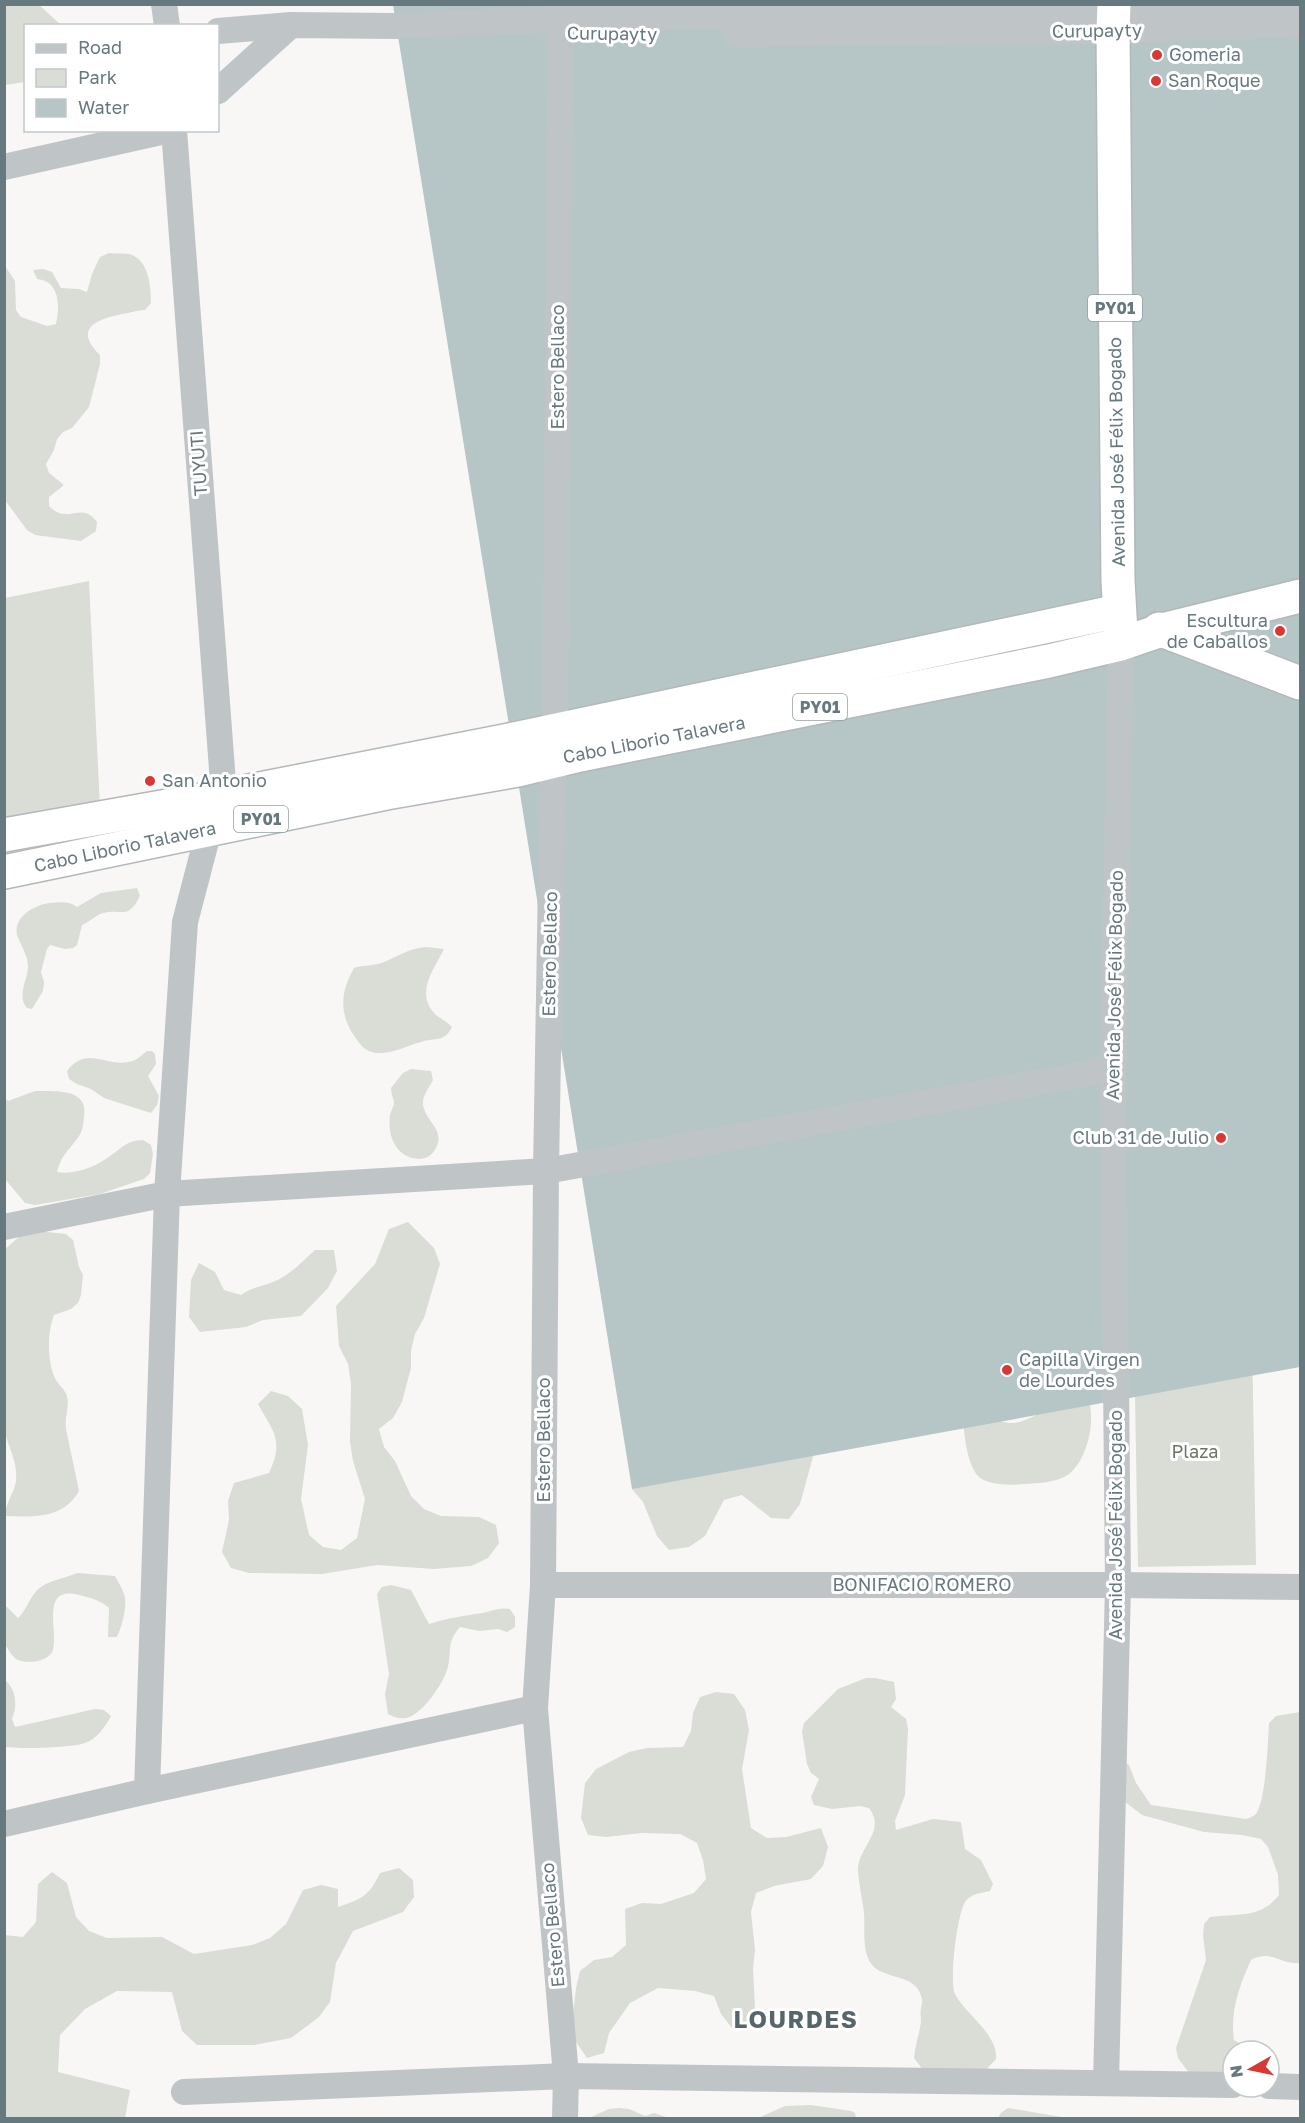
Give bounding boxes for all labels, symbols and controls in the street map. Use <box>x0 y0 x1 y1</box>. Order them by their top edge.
street label: Curupayty <box>1052 18 1142 42</box>
street label: Curupayty <box>567 21 657 45</box>
legend <box>24 24 219 132</box>
text: Road <box>78 36 122 58</box>
place label: Gomeria <box>1169 43 1241 65</box>
marker: Gomeria <box>1150 48 1164 62</box>
text: Park <box>78 66 117 88</box>
place label: San Roque <box>1168 69 1261 91</box>
marker: San Roque <box>1149 74 1163 88</box>
text: Water <box>78 96 129 118</box>
road number: PY01 <box>1088 295 1142 321</box>
street label: Estero Bellaco <box>546 304 568 430</box>
street label: Avenida José Félix Bogado <box>1103 337 1129 567</box>
street label: TUYUTI <box>185 429 211 497</box>
place label: Escultura de Caballos <box>1167 609 1268 652</box>
marker: Escultura de Caballos <box>1273 624 1287 638</box>
road number: PY01 <box>793 694 847 720</box>
street label: Cabo Liborio Talavera <box>561 711 747 767</box>
place label: San Antonio <box>162 769 267 791</box>
marker: San Antonio <box>143 774 157 788</box>
road number: PY01 <box>234 806 288 832</box>
street label: Cabo Liborio Talavera <box>32 816 218 876</box>
street label: Avenida José Félix Bogado <box>1101 870 1127 1100</box>
street label: Estero Bellaco <box>537 891 561 1017</box>
place label: Club 31 de Julio <box>1073 1126 1209 1148</box>
marker: Club 31 de Julio <box>1214 1131 1228 1145</box>
place label: Capilla Virgen de Lourdes <box>1019 1348 1140 1391</box>
marker: Capilla Virgen de Lourdes <box>1000 1363 1014 1377</box>
street label: Estero Bellaco <box>532 1377 554 1503</box>
street label: Avenida José Félix Bogado <box>1104 1410 1126 1640</box>
park label: Plaza <box>1171 1440 1219 1462</box>
street label: BONIFACIO ROMERO <box>832 1573 1012 1595</box>
street label: Estero Bellaco <box>536 1862 568 1988</box>
district label: LOURDES <box>734 2004 858 2033</box>
north arrow <box>1221 2039 1281 2099</box>
text: N <box>1225 2064 1247 2079</box>

